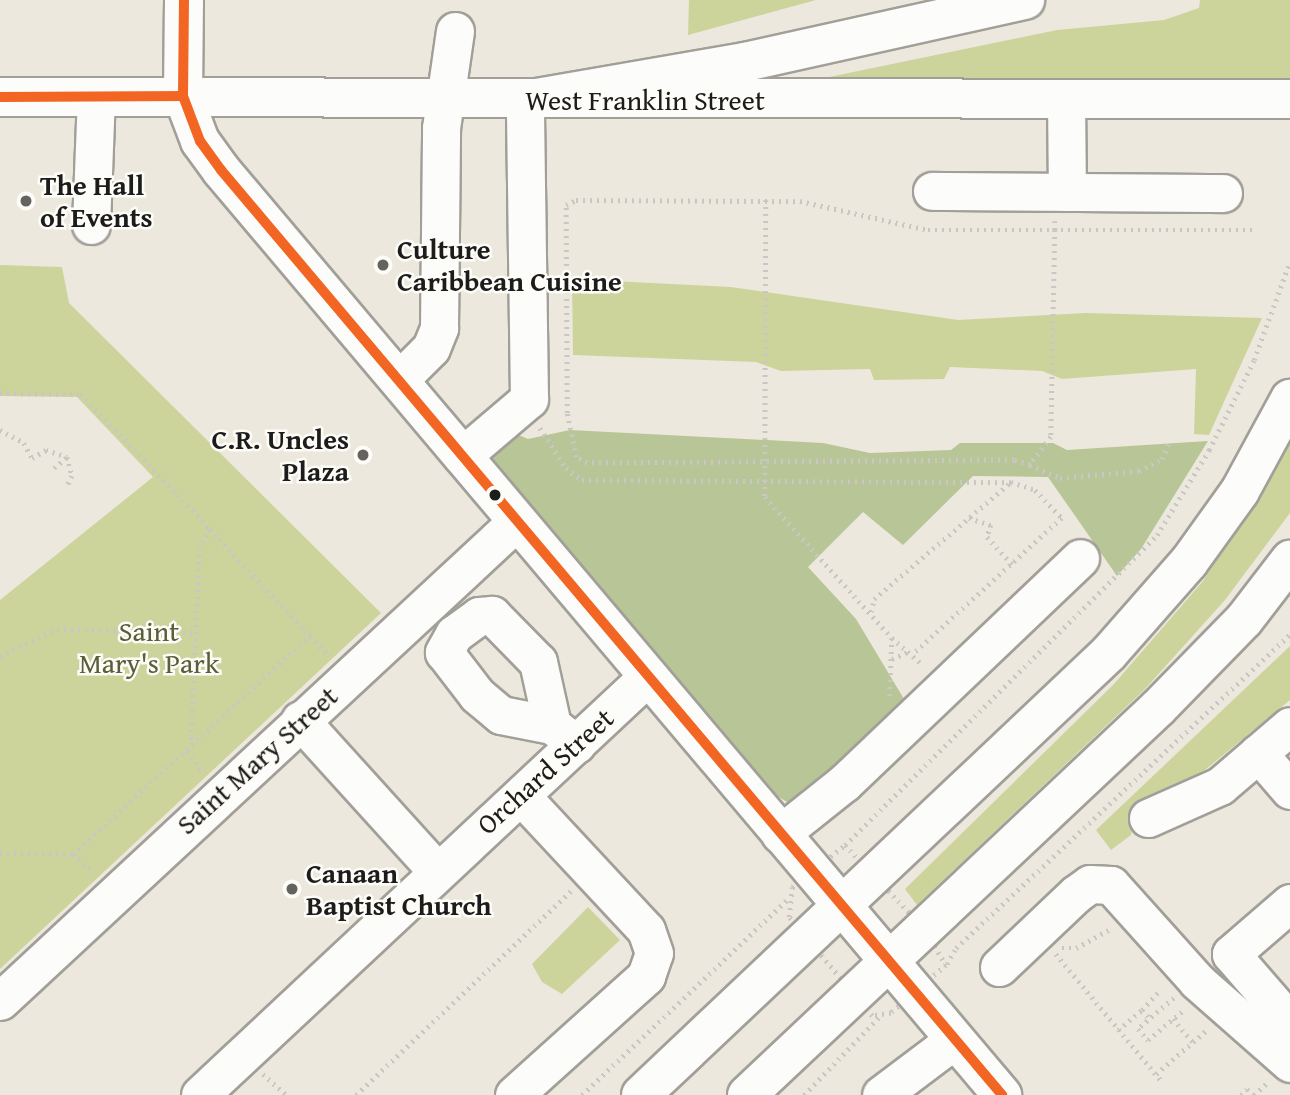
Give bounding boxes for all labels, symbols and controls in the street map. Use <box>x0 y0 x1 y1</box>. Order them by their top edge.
street label: West Franklin Street <box>525 83 765 117</box>
place label: The Hall of Events <box>40 168 152 234</box>
marker: The Hall of Events <box>18 193 34 209</box>
place label: Culture Caribbean Cuisine <box>397 232 622 298</box>
marker: Culture Caribbean Cuisine <box>375 257 391 273</box>
place label: C.R. Uncles Plaza <box>211 422 349 488</box>
marker: C.R. Uncles Plaza <box>355 447 371 463</box>
unlabelled marker <box>488 488 502 502</box>
park label: Saint Mary's Park <box>79 614 219 680</box>
street label: Saint Mary Street <box>170 679 344 841</box>
street label: Orchard Street <box>470 701 620 841</box>
place label: Canaan Baptist Church <box>306 856 492 922</box>
marker: Canaan Baptist Church <box>284 881 300 897</box>

